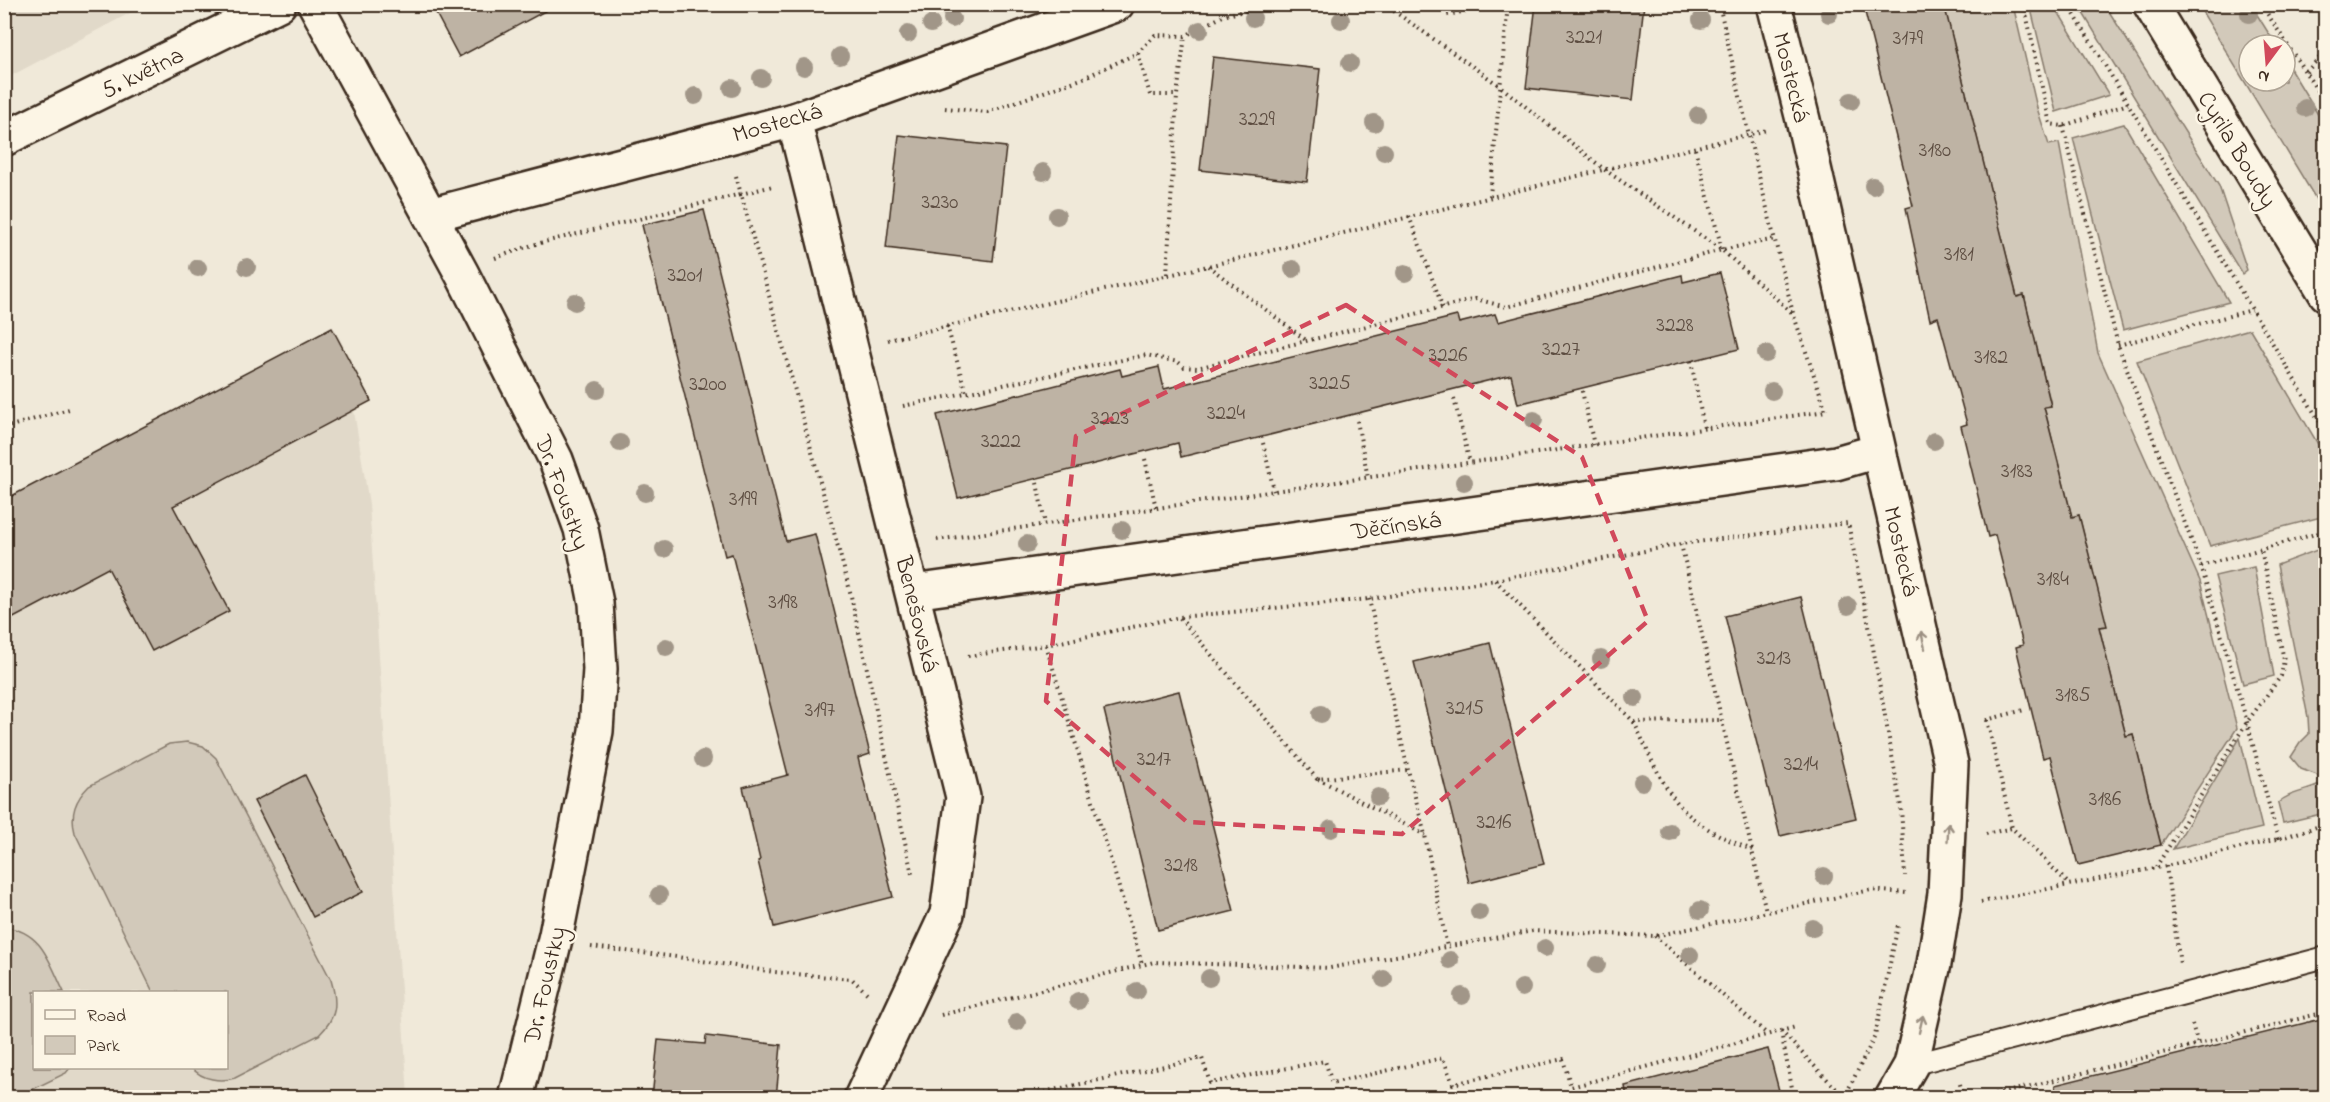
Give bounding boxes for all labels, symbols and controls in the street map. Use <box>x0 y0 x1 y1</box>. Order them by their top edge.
house number: 3221 <box>1566 23 1602 53</box>
house number: 3179 <box>1893 24 1924 54</box>
street label: Mostecká <box>1762 29 1818 126</box>
north arrow <box>2237 33 2297 93</box>
street label: 5. května <box>96 39 190 109</box>
text: N <box>2255 62 2272 89</box>
street label: Cyrila Boudy <box>2186 85 2284 216</box>
street label: Mostecká <box>729 95 826 154</box>
house number: 3229 <box>1239 105 1276 135</box>
house number: 3180 <box>1919 136 1951 166</box>
house number: 3230 <box>922 188 958 218</box>
house number: 3181 <box>1944 240 1974 270</box>
house number: 3201 <box>668 261 703 291</box>
house number: 3228 <box>1656 311 1694 341</box>
house number: 3227 <box>1542 335 1580 365</box>
house number: 3226 <box>1429 341 1467 371</box>
house number: 3182 <box>1974 343 2008 373</box>
house number: 3225 <box>1309 369 1351 399</box>
house number: 3200 <box>689 370 727 400</box>
house number: 3224 <box>1207 399 1245 429</box>
house number: 3223 <box>1091 404 1129 434</box>
house number: 3222 <box>981 427 1021 457</box>
street label: Dr. Foustky <box>522 430 598 555</box>
house number: 3183 <box>2001 457 2033 487</box>
house number: 3199 <box>729 485 758 515</box>
street label: Mostecká <box>1872 503 1927 600</box>
street label: Děčínská <box>1348 504 1443 551</box>
street label: Benešovská <box>884 552 947 676</box>
house number: 3184 <box>2037 565 2069 595</box>
house number: 3198 <box>768 588 798 618</box>
one-way arrow <box>1916 631 1928 650</box>
house number: 3213 <box>1757 644 1791 674</box>
house number: 3185 <box>2055 681 2091 711</box>
house number: 3215 <box>1446 694 1484 724</box>
house number: 3197 <box>805 696 836 726</box>
house number: 3217 <box>1137 745 1172 775</box>
house number: 3214 <box>1784 750 1819 780</box>
house number: 3186 <box>2089 785 2121 815</box>
house number: 3216 <box>1476 808 1512 838</box>
one-way arrow <box>1942 822 1953 842</box>
house number: 3218 <box>1164 851 1198 881</box>
street label: Dr. Foustky <box>516 923 578 1049</box>
legend <box>33 991 228 1069</box>
text: Road <box>87 1004 126 1030</box>
one-way arrow <box>1915 1015 1927 1034</box>
text: Park <box>87 1034 120 1060</box>

